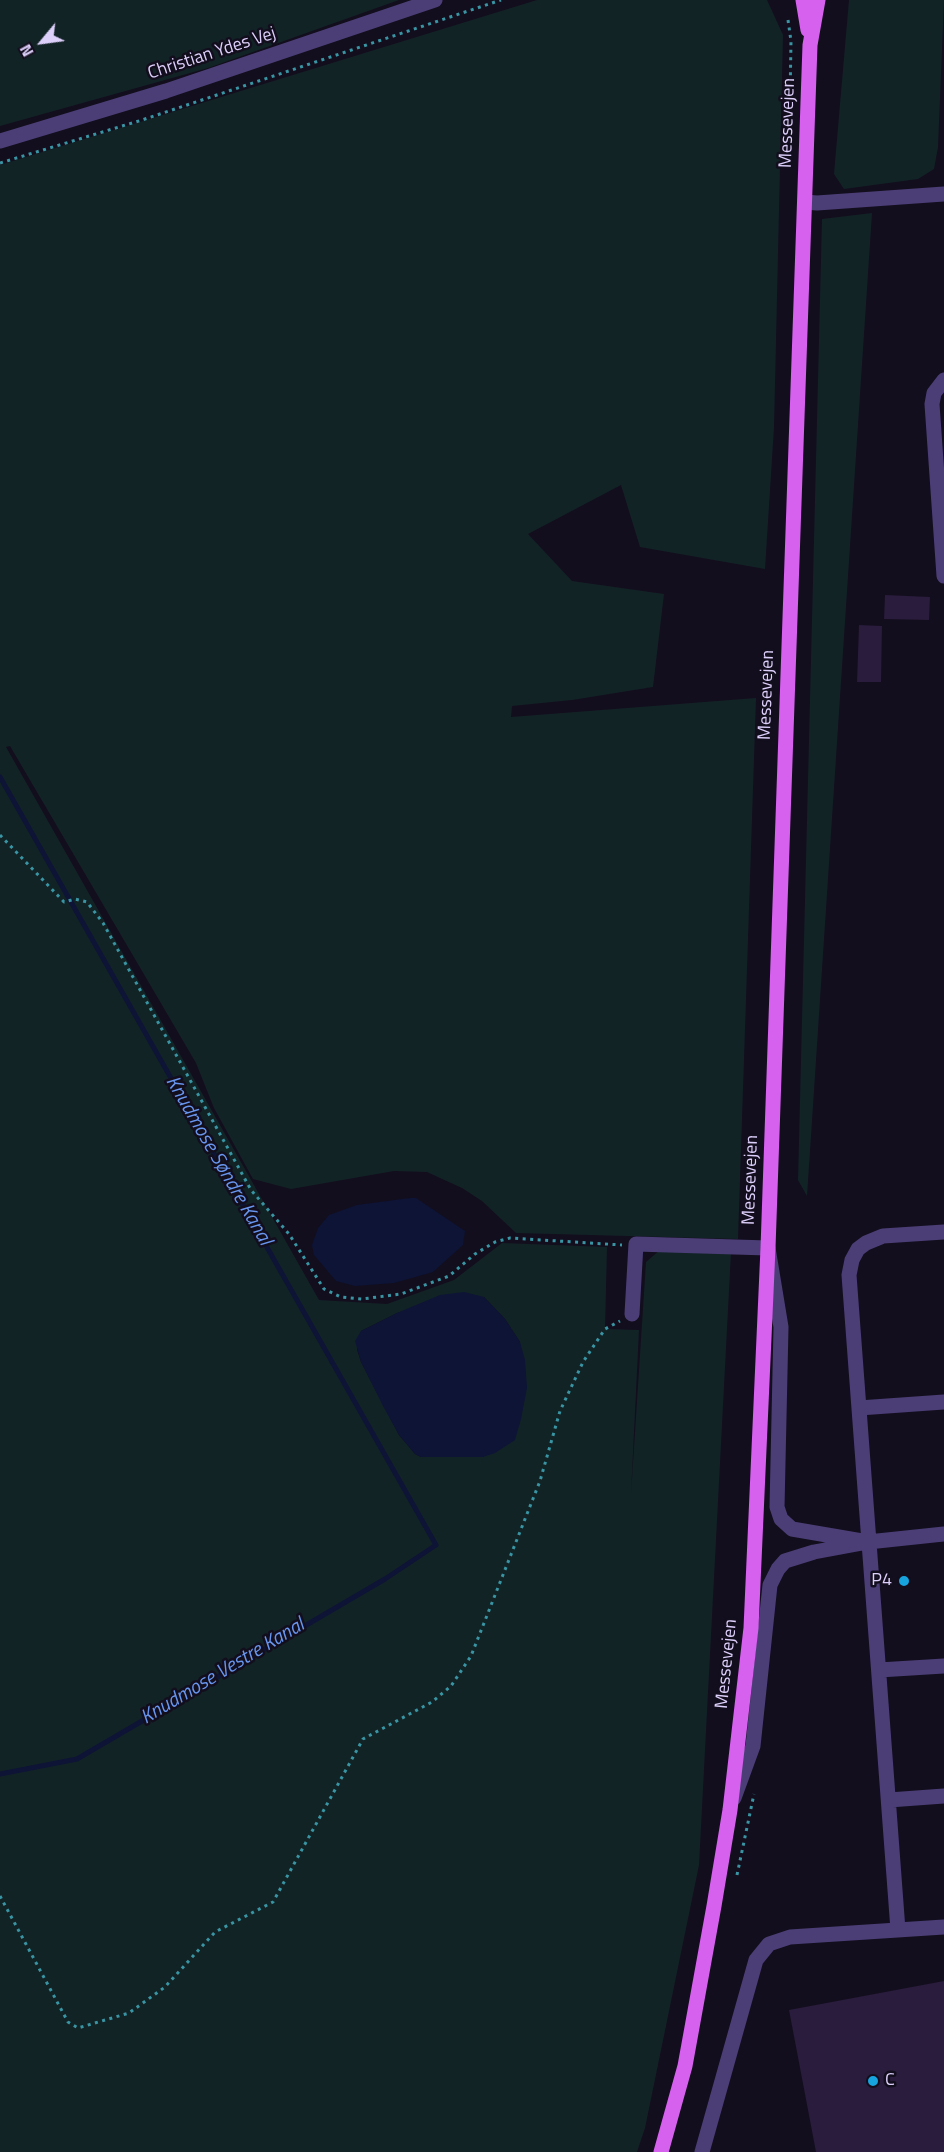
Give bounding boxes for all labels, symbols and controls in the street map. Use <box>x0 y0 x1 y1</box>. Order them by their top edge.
north arrow <box>12 12 72 72</box>
street label: Christian Ydes Vej <box>145 23 279 85</box>
text: N <box>13 40 39 61</box>
street label: Messevejen <box>776 78 800 168</box>
street label: Messevejen <box>755 650 779 740</box>
water label: Knudmose Søndre Kanal <box>160 1072 276 1250</box>
street label: Messevejen <box>739 1135 763 1225</box>
place label: P4 <box>871 1570 892 1592</box>
marker: P4 <box>897 1574 911 1588</box>
water label: Knudmose Vestre Kanal <box>137 1614 309 1730</box>
street label: Messevejen <box>712 1618 742 1710</box>
place label: C <box>885 2070 895 2092</box>
marker: C <box>866 2074 880 2088</box>

